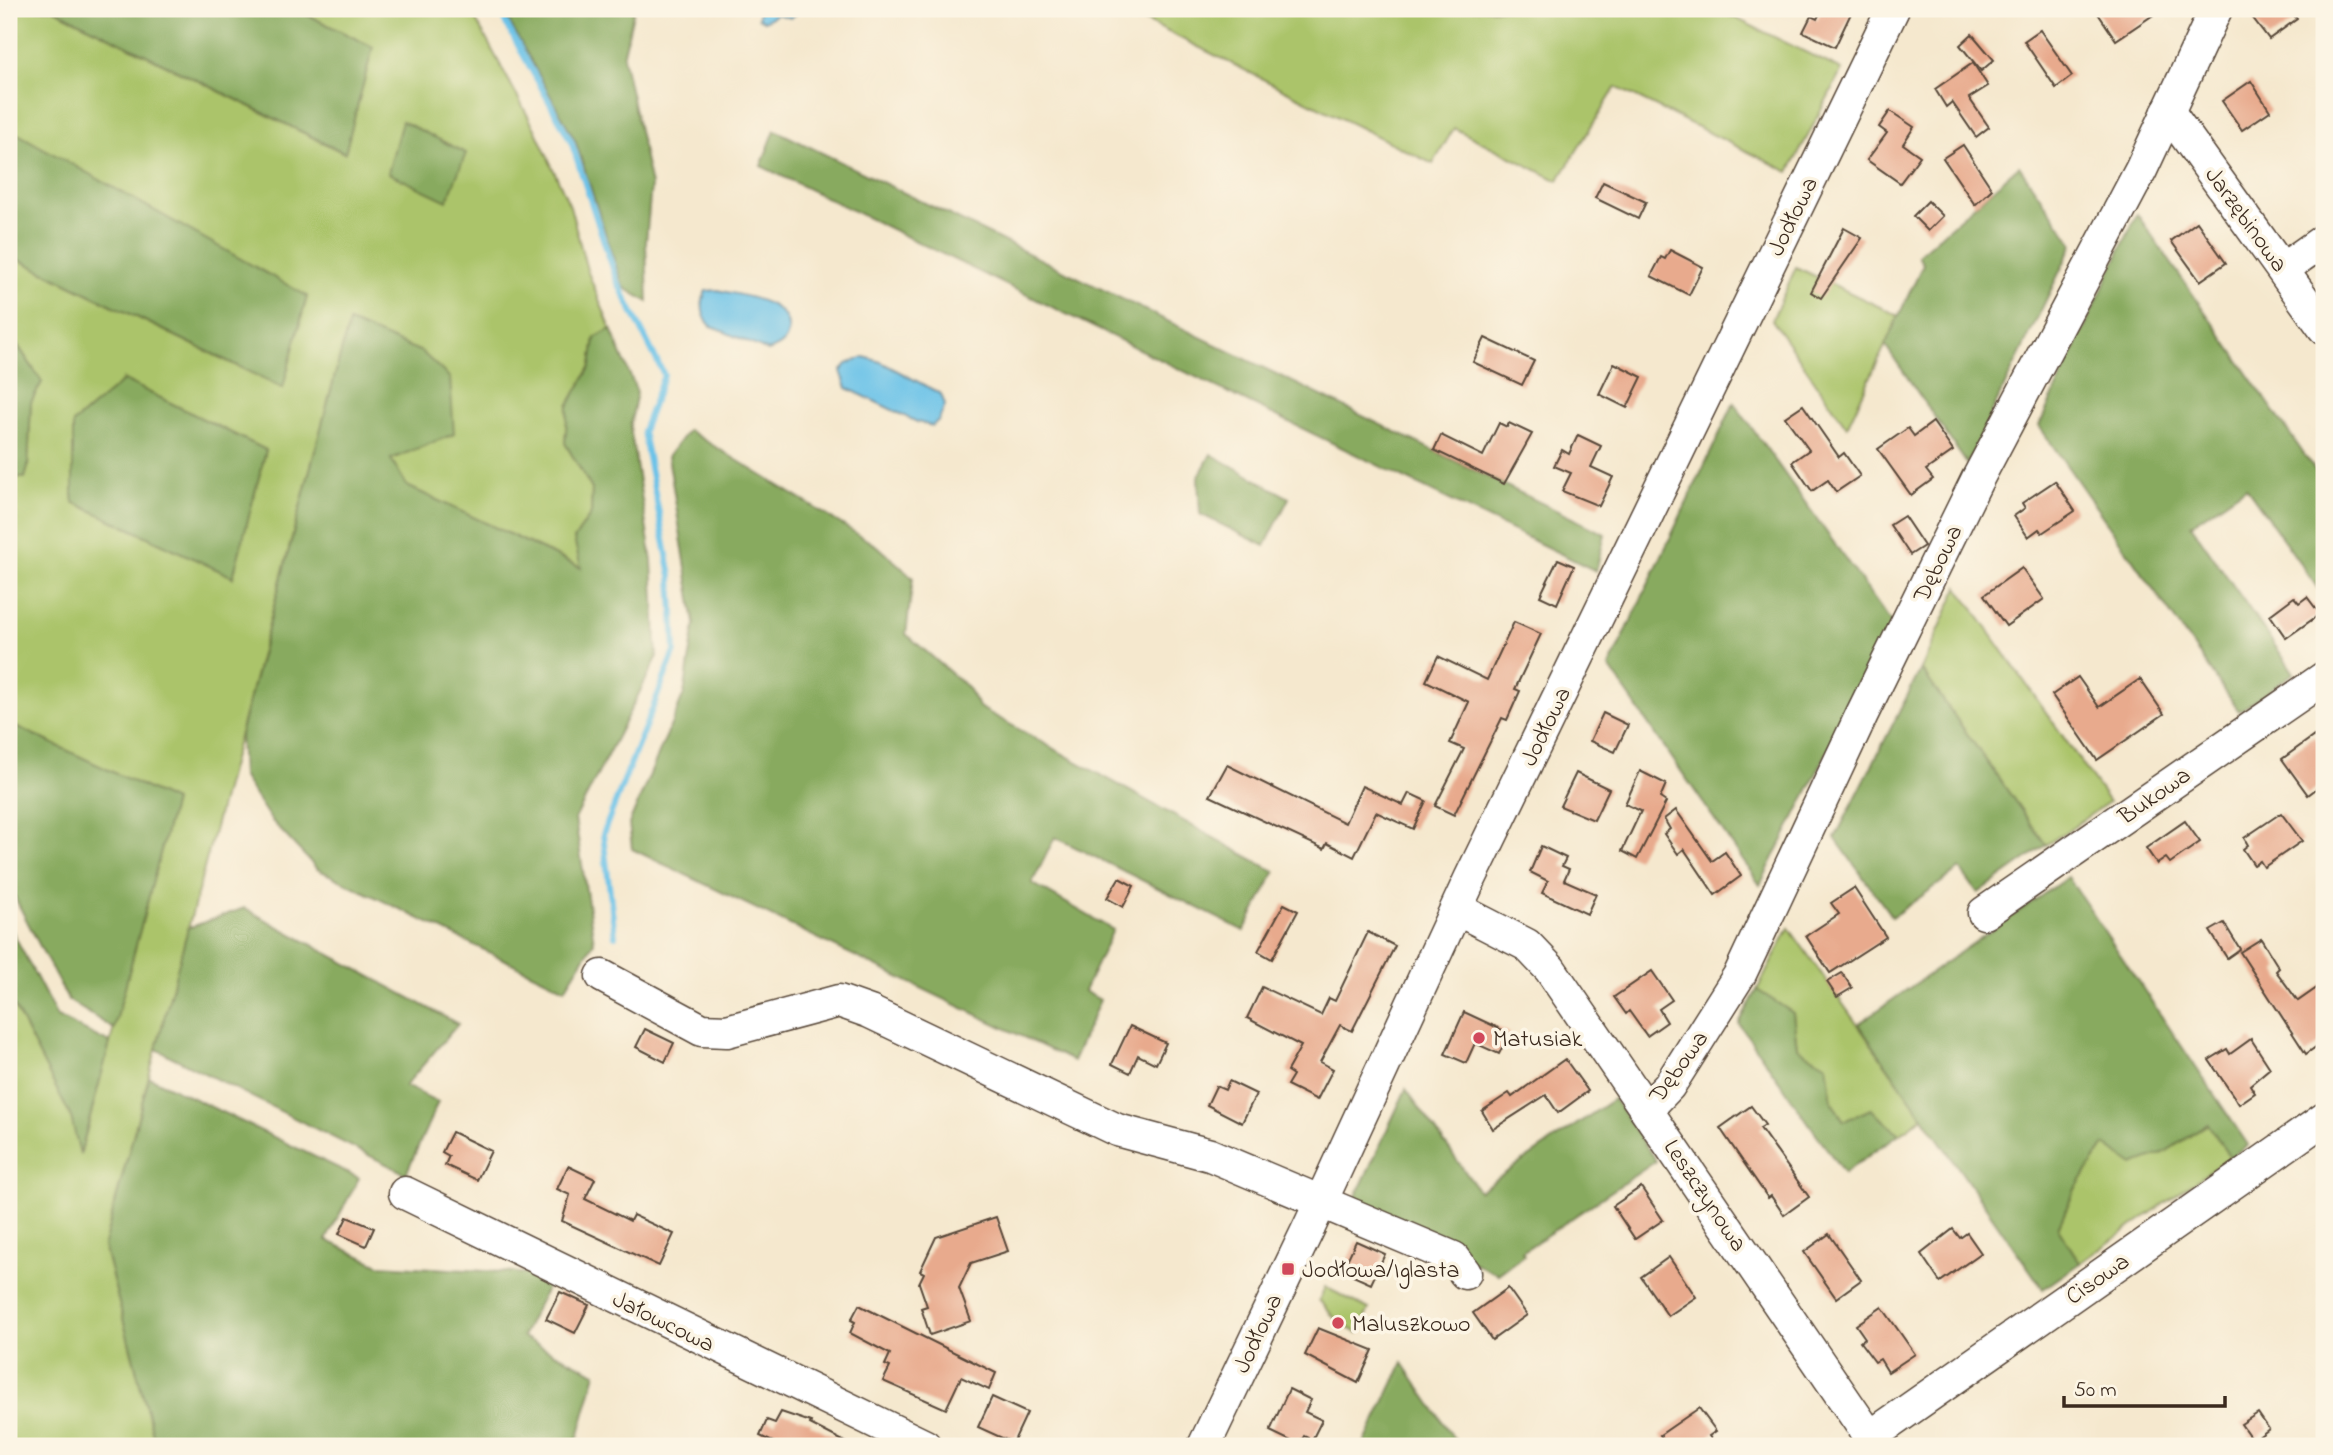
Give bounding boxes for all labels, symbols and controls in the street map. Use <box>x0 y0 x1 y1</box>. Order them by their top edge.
street label: Jarzębinowa <box>2195 160 2295 280</box>
street label: Jodłowa <box>1760 172 1828 263</box>
street label: Dębowa <box>1905 519 1973 610</box>
street label: Jodłowa <box>1513 682 1581 773</box>
street label: Bukowa <box>2111 759 2199 835</box>
place label: Matusiak <box>1493 1023 1583 1058</box>
street label: Dębowa <box>1641 1024 1718 1112</box>
marker: Matusiak <box>1471 1030 1487 1046</box>
street label: Leszczynowa <box>1653 1133 1754 1260</box>
street label: Cisowa <box>2059 1245 2138 1315</box>
place label: Jodłowa/Iglasta <box>1302 1254 1459 1289</box>
marker: Jodłowa/Iglasta <box>1280 1261 1296 1277</box>
street label: Jałowcowa <box>606 1283 720 1363</box>
street label: Jodłowa <box>1226 1288 1293 1380</box>
place label: Maluszkowo <box>1352 1308 1470 1343</box>
marker: Maluszkowo <box>1330 1315 1346 1331</box>
scale bar <box>2064 1364 2224 1408</box>
text: 50 m <box>2074 1376 2117 1406</box>

